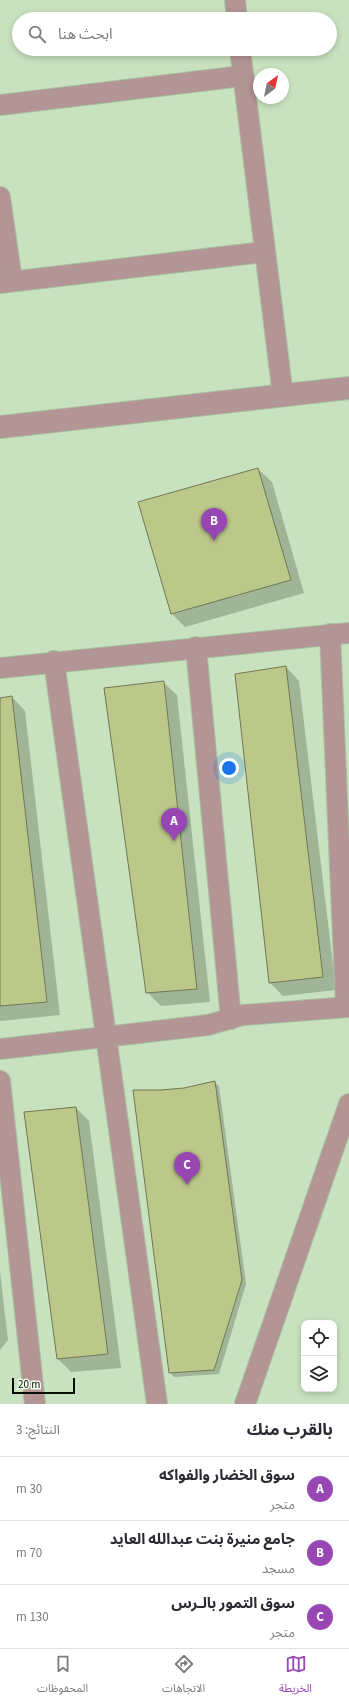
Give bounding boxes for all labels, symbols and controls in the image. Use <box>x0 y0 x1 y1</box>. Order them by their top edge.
search box <box>12 12 337 56</box>
icon: search <box>26 23 48 45</box>
text: ابحث هنا <box>58 24 113 45</box>
north arrow <box>253 68 289 104</box>
pin: B <box>201 508 227 541</box>
your location <box>219 758 239 778</box>
pin: A <box>161 808 187 841</box>
pin: C <box>174 1152 200 1185</box>
map controls <box>301 1320 337 1392</box>
button: locate <box>301 1320 337 1356</box>
button: layers <box>301 1356 337 1392</box>
scale bar <box>12 1376 75 1395</box>
text: 20 m <box>18 1377 40 1392</box>
text: بالقرب منك <box>247 1418 333 1442</box>
text: النتائج: 3 <box>16 1421 60 1439</box>
text: سوق الخضار والفواكه <box>159 1465 295 1486</box>
text: 30 m <box>16 1480 42 1498</box>
text: A <box>316 1480 324 1498</box>
text: متجر <box>270 1496 295 1514</box>
text: جامع منيرة بنت عبدالله العايد <box>110 1529 295 1550</box>
text: 70 m <box>16 1544 42 1562</box>
text: B <box>316 1544 324 1562</box>
text: مسجد <box>262 1560 295 1578</box>
text: سوق التمور بالـرس <box>171 1593 295 1614</box>
text: 130 m <box>16 1608 49 1626</box>
text: C <box>316 1608 324 1626</box>
text: متجر <box>270 1624 295 1642</box>
tab: المحفوظات <box>37 1653 88 1700</box>
tab: الاتجاهات <box>162 1653 205 1700</box>
tab: الخريطة <box>279 1653 312 1700</box>

